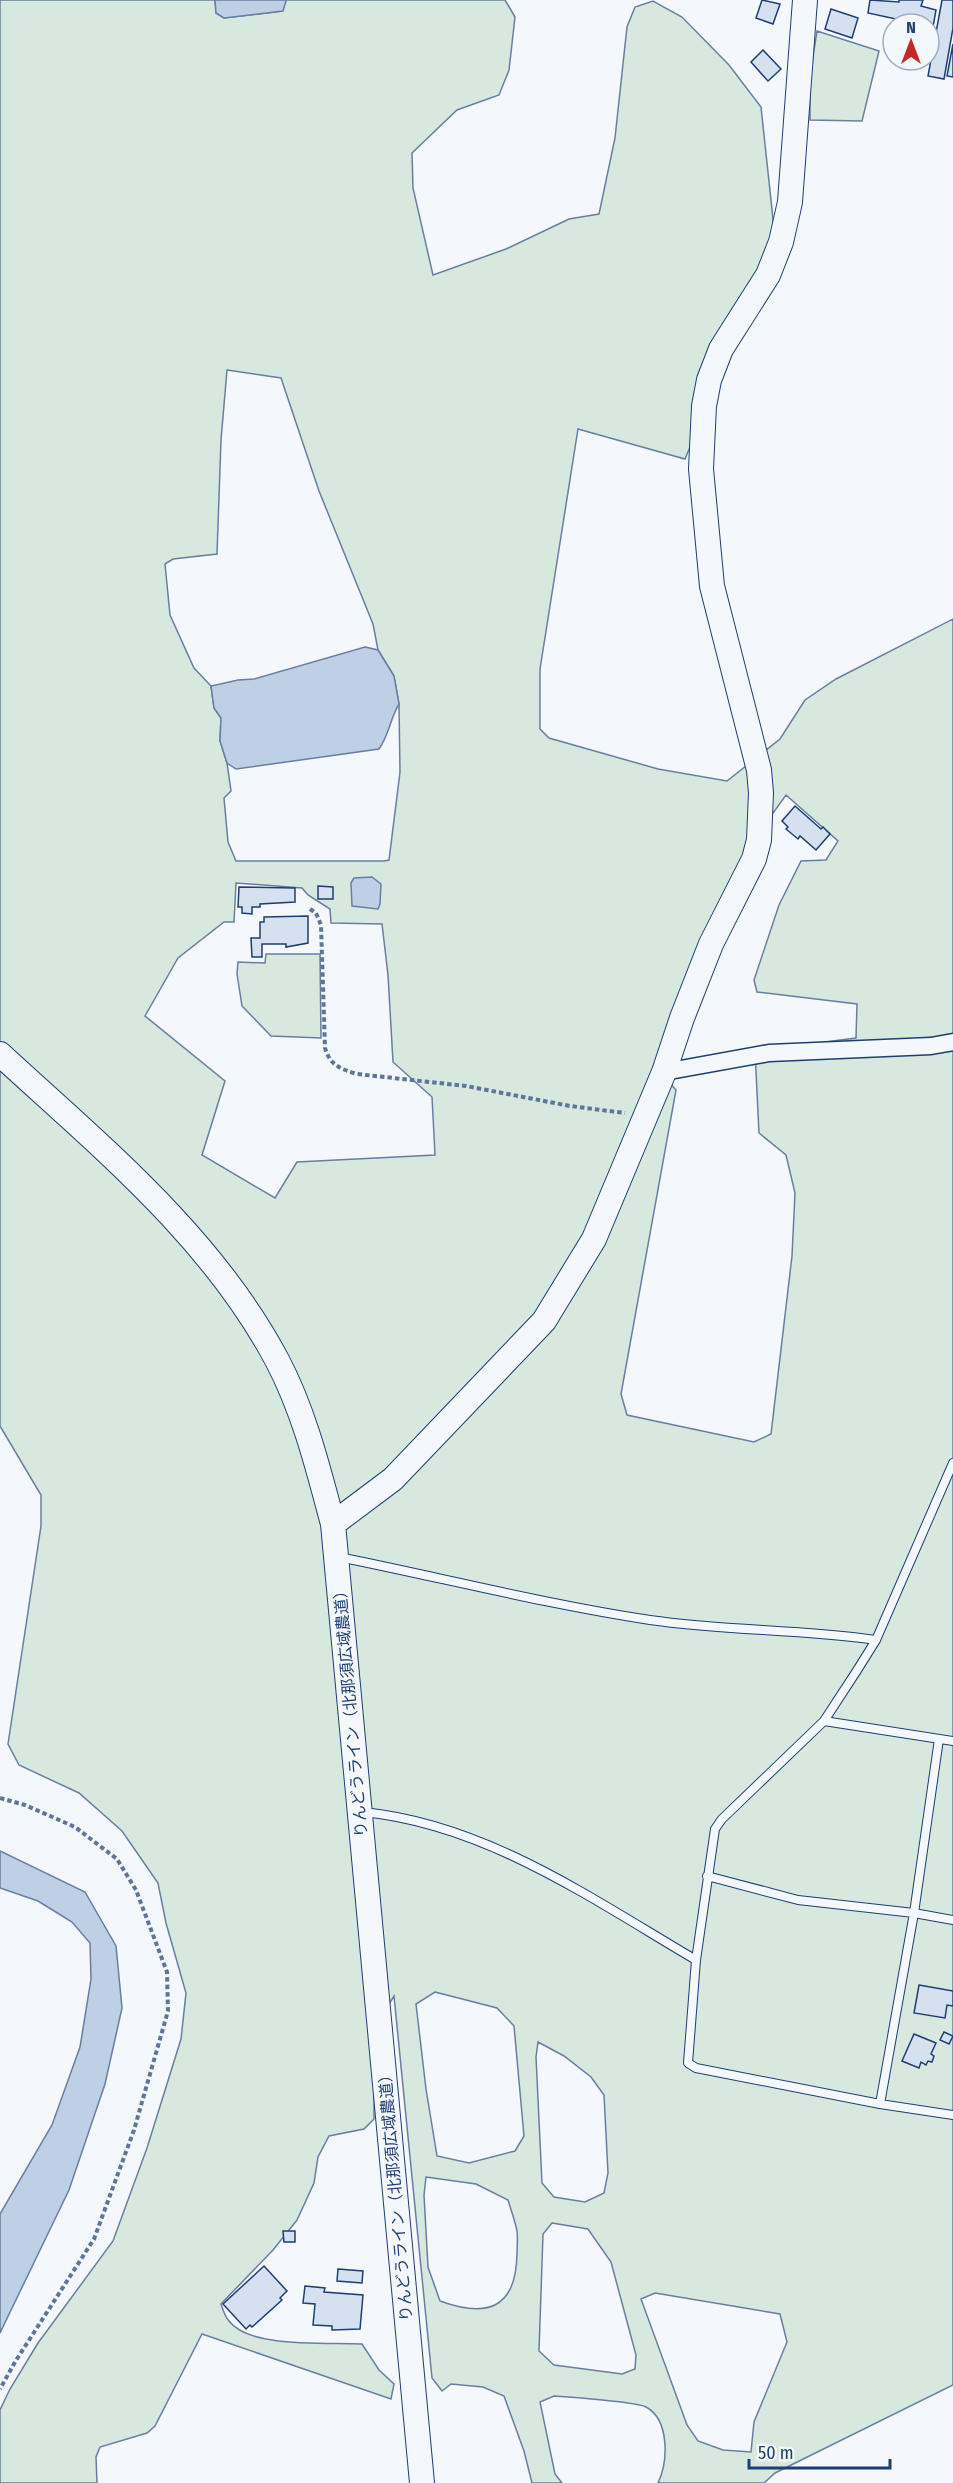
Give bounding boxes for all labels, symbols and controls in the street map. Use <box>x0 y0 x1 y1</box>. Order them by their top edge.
north arrow <box>881 12 941 72</box>
text: N <box>906 18 916 37</box>
street label: りんどうライン（北那須広域農道） <box>330 1582 371 1838</box>
street label: りんどうライン（北那須広域農道） <box>375 2066 416 2322</box>
scale bar <box>749 2432 890 2470</box>
text: 50 m <box>758 2442 794 2464</box>

